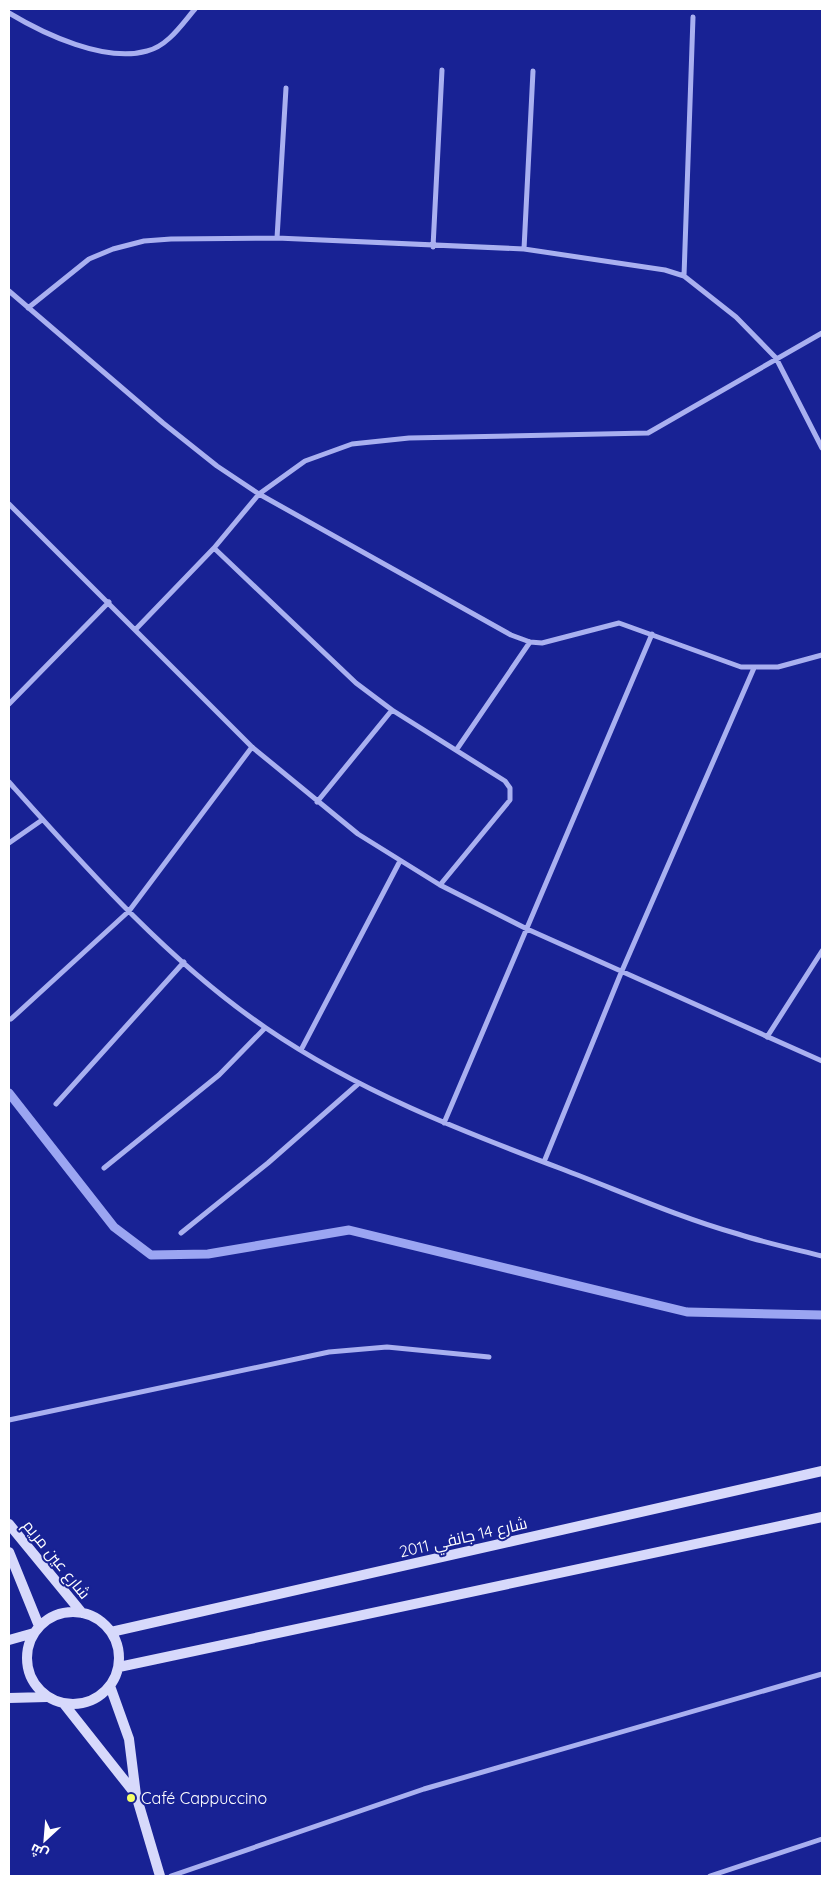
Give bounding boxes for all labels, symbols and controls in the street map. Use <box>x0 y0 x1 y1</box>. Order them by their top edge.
street label: شارع 14 جانفي 2011 <box>397 1513 530 1565</box>
street label: شارع عين مريم <box>17 1515 95 1604</box>
place label: Café Cappuccino <box>141 1788 267 1808</box>
marker: Café Cappuccino <box>125 1792 137 1804</box>
north arrow <box>20 1815 70 1865</box>
text: ش <box>27 1840 51 1864</box>

